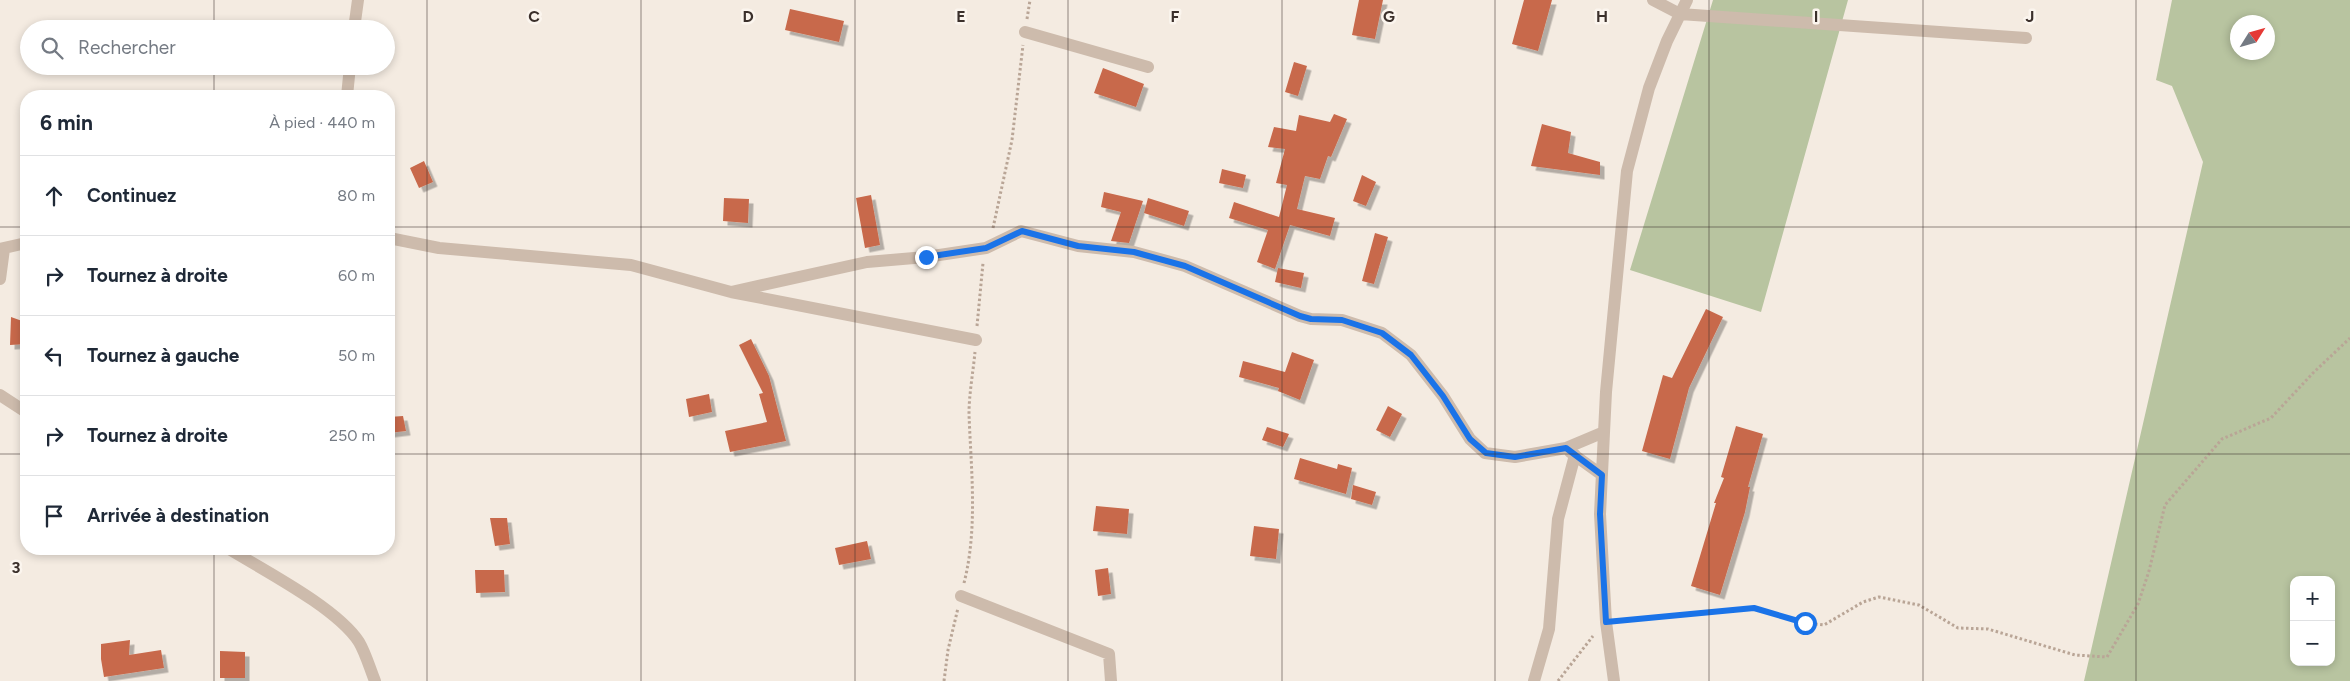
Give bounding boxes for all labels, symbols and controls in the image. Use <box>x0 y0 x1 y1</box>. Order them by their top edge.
text: C <box>528 7 540 26</box>
text: D <box>742 7 754 26</box>
text: E <box>956 7 966 26</box>
text: F <box>1171 7 1180 26</box>
text: G <box>1383 7 1395 26</box>
text: H <box>1596 7 1608 26</box>
text: I <box>1814 7 1818 26</box>
text: J <box>2026 7 2034 26</box>
north arrow <box>2230 15 2275 60</box>
search box <box>20 20 395 75</box>
icon: search <box>38 34 66 62</box>
text: Rechercher <box>78 36 176 59</box>
text: 6 min <box>40 110 93 135</box>
text: À pied · 440 m <box>269 113 375 132</box>
icon: ahead <box>40 182 68 210</box>
text: Continuez <box>87 184 176 207</box>
text: 80 m <box>337 186 375 205</box>
route end <box>915 246 938 269</box>
icon: right <box>40 262 68 290</box>
text: Tournez à droite <box>87 264 228 287</box>
text: 60 m <box>338 266 375 285</box>
icon: left <box>40 342 68 370</box>
text: Tournez à gauche <box>87 344 239 367</box>
text: 50 m <box>338 346 375 365</box>
icon: right <box>40 422 68 450</box>
text: Tournez à droite <box>87 424 228 447</box>
text: 250 m <box>329 426 375 445</box>
icon: arrive <box>40 502 68 530</box>
text: Arrivée à destination <box>87 504 269 527</box>
text: 3 <box>12 558 21 577</box>
map controls <box>2290 576 2335 666</box>
button: + <box>2290 576 2335 621</box>
route start <box>1794 612 1817 635</box>
button: − <box>2290 621 2335 666</box>

